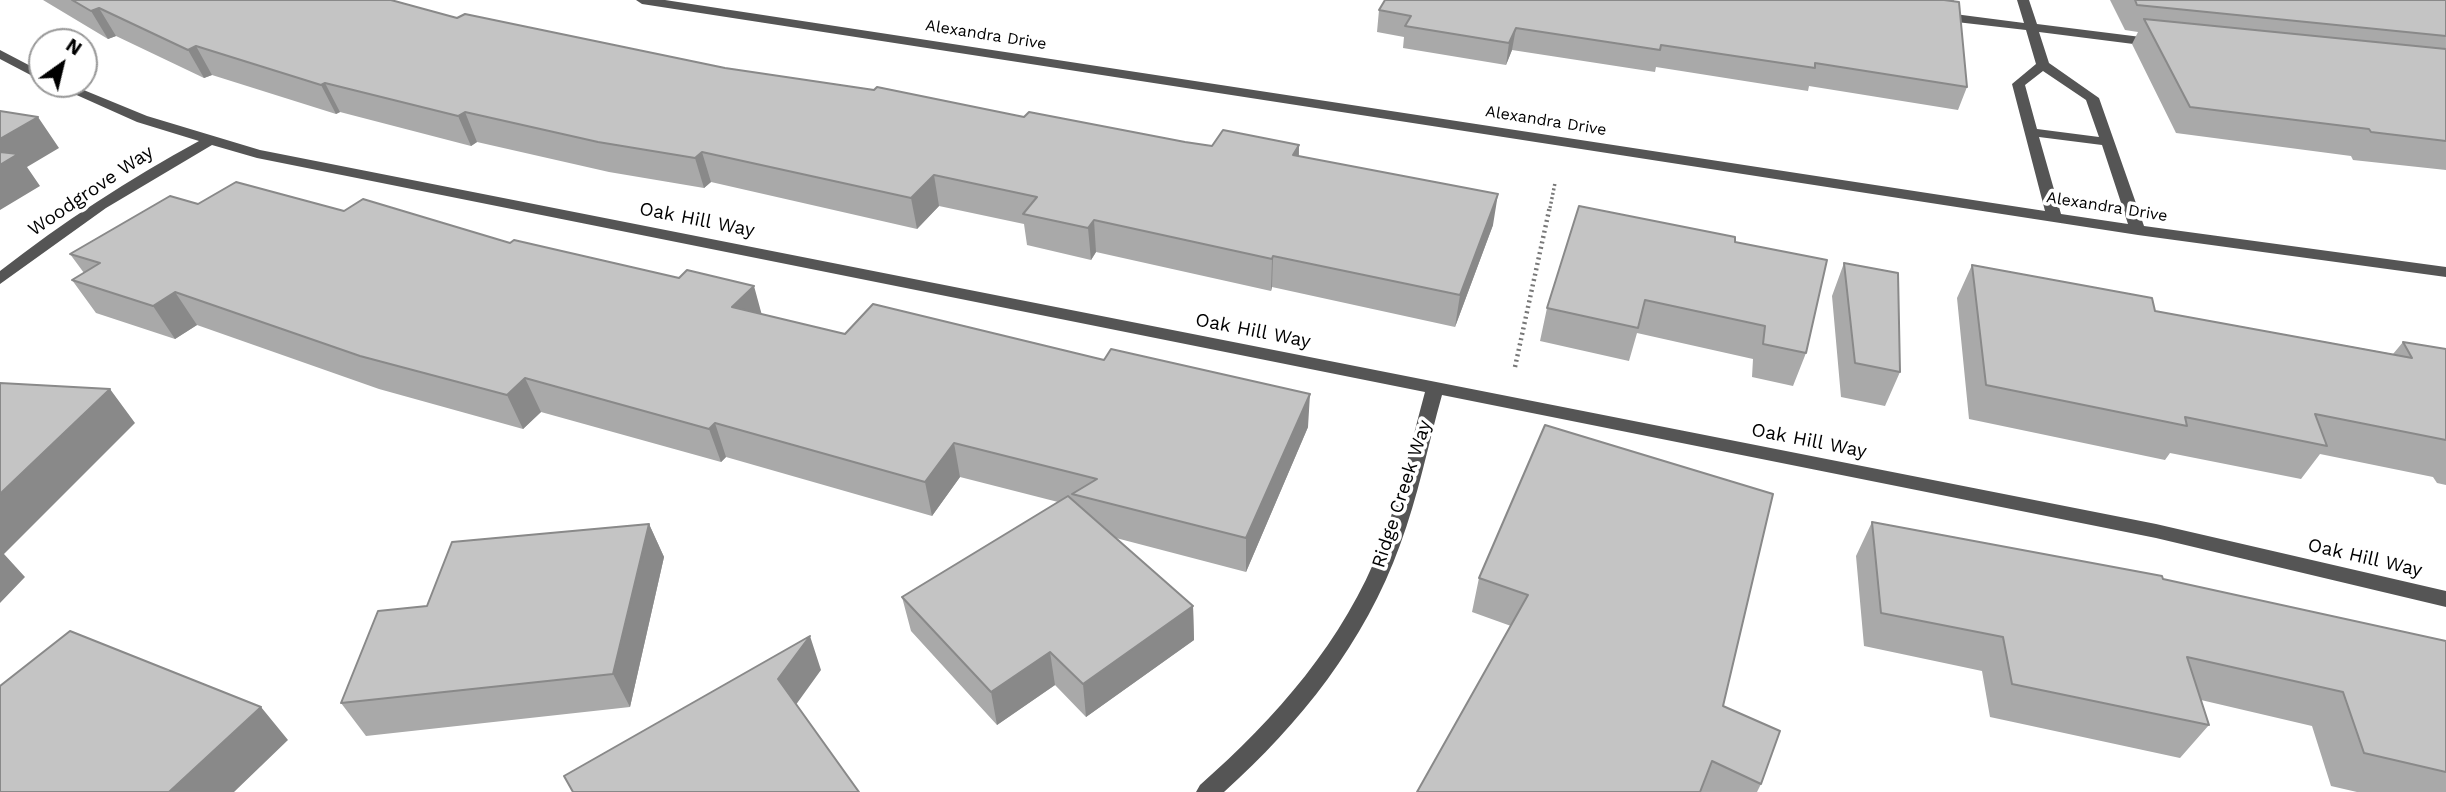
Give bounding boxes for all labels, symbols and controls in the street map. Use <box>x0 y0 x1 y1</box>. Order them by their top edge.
street label: Alexandra Drive <box>924 16 1048 54</box>
north arrow <box>28 28 98 98</box>
text: N <box>62 33 86 60</box>
street label: Alexandra Drive <box>1484 102 1608 140</box>
street label: Woodgrove Way <box>24 141 158 241</box>
street label: Alexandra Drive <box>2045 188 2169 226</box>
street label: Oak Hill Way <box>637 198 757 242</box>
street label: Oak Hill Way <box>1193 309 1313 353</box>
street label: Ridge Creek Way <box>1367 417 1437 571</box>
street label: Oak Hill Way <box>1749 419 1869 463</box>
street label: Oak Hill Way <box>2306 534 2424 582</box>

